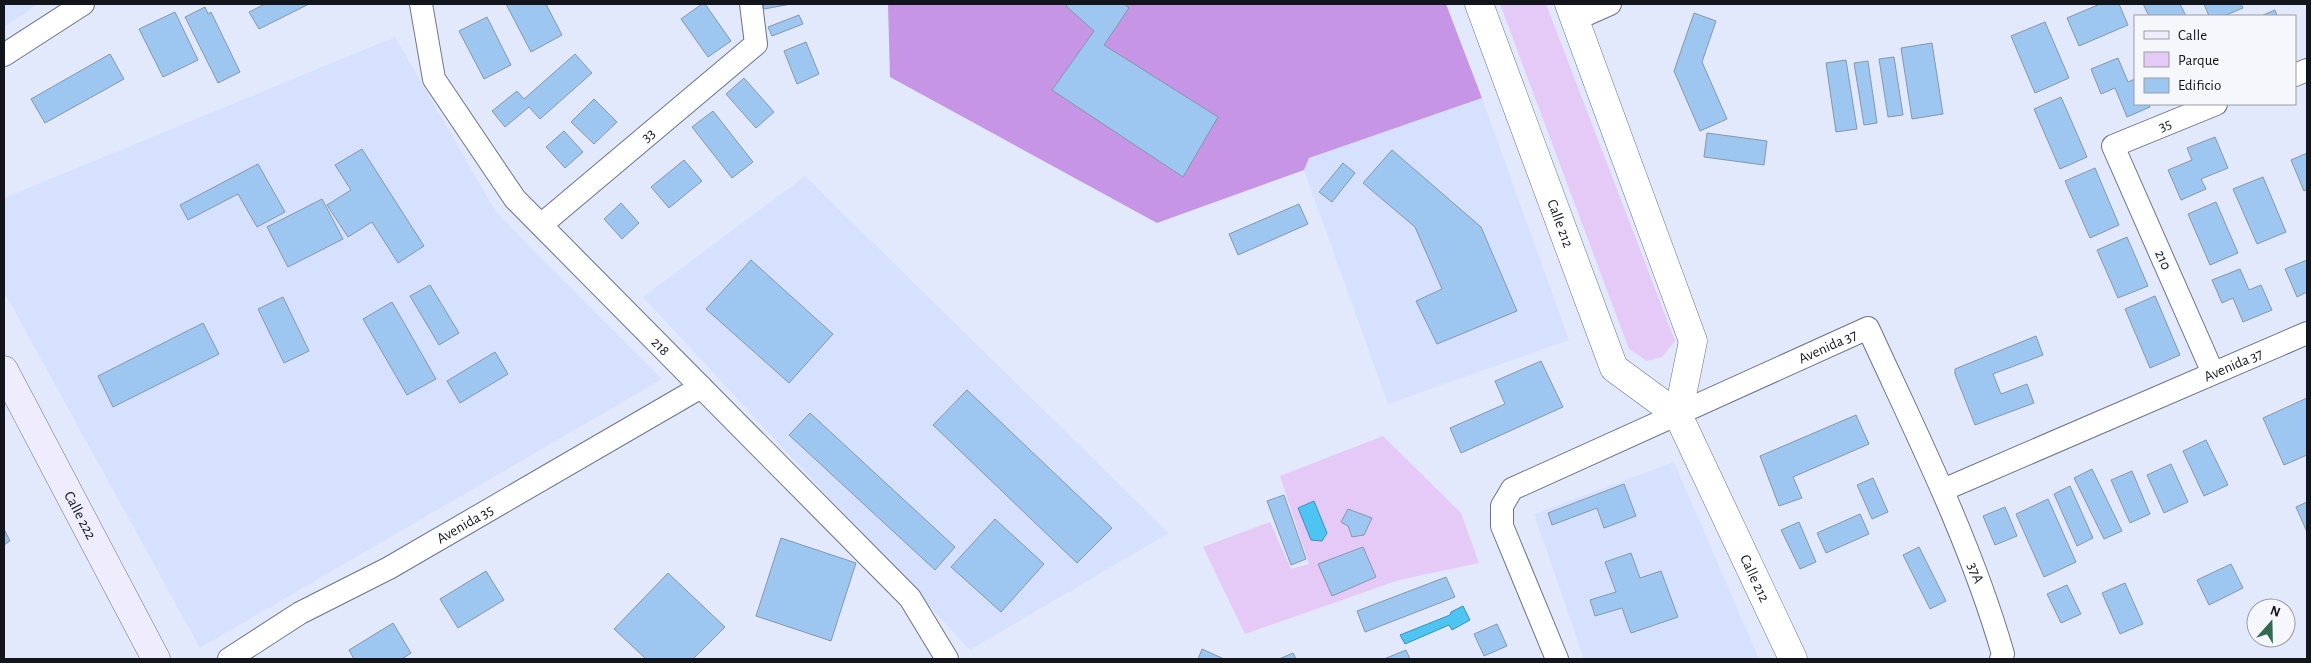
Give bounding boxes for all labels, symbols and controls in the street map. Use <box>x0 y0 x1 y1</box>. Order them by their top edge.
legend <box>2134 15 2296 105</box>
text: Calle <box>2178 28 2207 43</box>
text: Parque <box>2178 53 2219 68</box>
text: Edificio <box>2178 78 2221 93</box>
street label: 35 <box>2156 116 2173 134</box>
street label: 33 <box>639 125 658 145</box>
street label: Calle 212 <box>1545 197 1576 250</box>
street label: 210 <box>2152 248 2174 272</box>
street label: Avenida 37 <box>1796 327 1859 366</box>
street label: 218 <box>649 334 673 358</box>
street label: Avenida 37 <box>2201 346 2265 384</box>
street label: Calle 222 <box>62 489 99 542</box>
street label: Avenida 35 <box>434 502 496 546</box>
street label: Calle 212 <box>1737 552 1773 604</box>
street label: 37A <box>1965 560 1987 586</box>
north arrow <box>2246 598 2296 648</box>
text: N <box>2268 603 2282 620</box>

